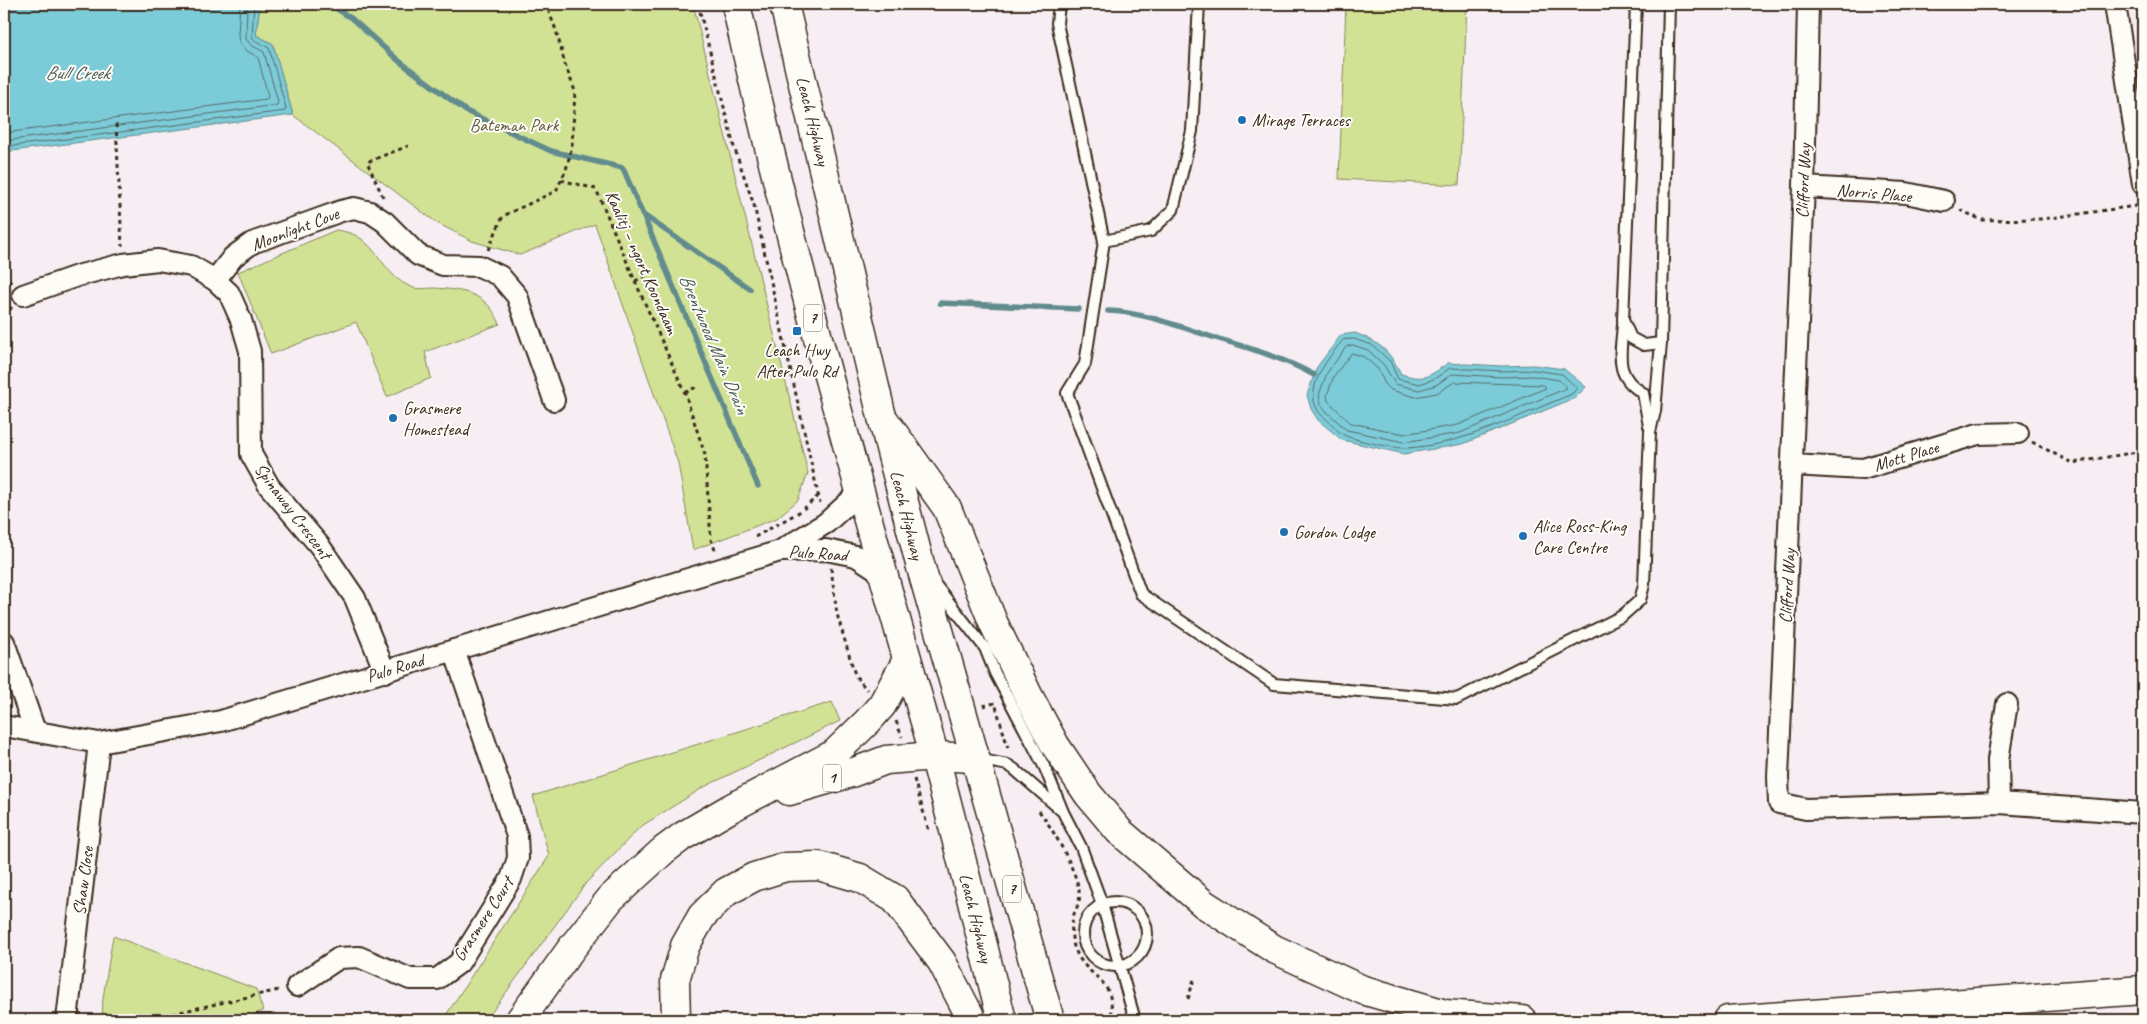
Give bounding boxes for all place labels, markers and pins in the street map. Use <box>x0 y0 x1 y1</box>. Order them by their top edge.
place label: Mirage Terraces <box>1252 109 1352 131</box>
marker: Mirage Terraces <box>1236 114 1248 126</box>
marker: Leach Hwy After Pulo Rd <box>791 325 803 337</box>
place label: Leach Hwy After Pulo Rd <box>757 339 840 382</box>
place label: Grasmere Homestead <box>403 397 471 440</box>
marker: Grasmere Homestead <box>387 412 399 424</box>
place label: Alice Ross-King Care Centre <box>1533 515 1628 558</box>
place label: Gordon Lodge <box>1294 521 1376 543</box>
marker: Gordon Lodge <box>1278 526 1290 538</box>
marker: Alice Ross-King Care Centre <box>1517 530 1529 542</box>

